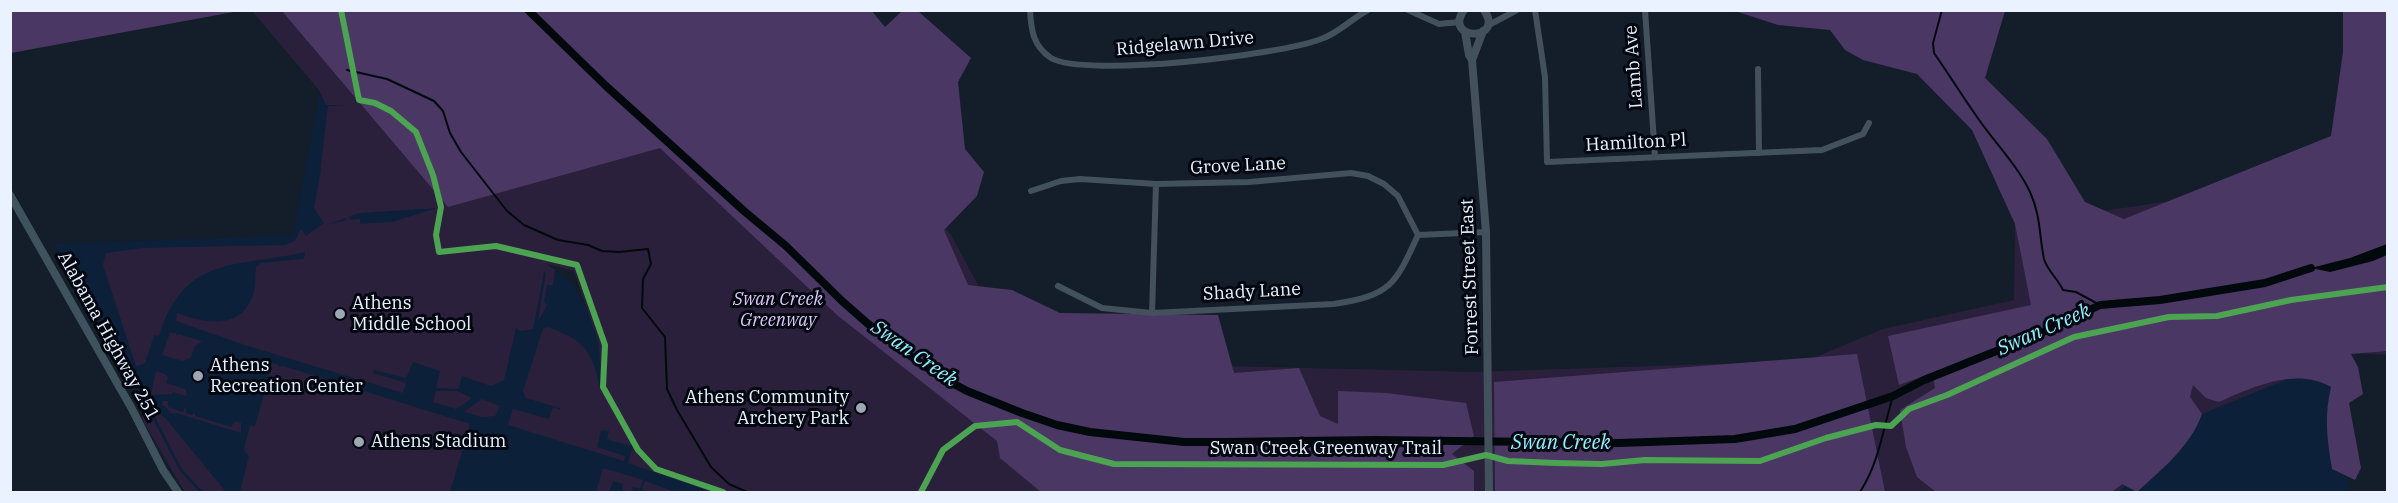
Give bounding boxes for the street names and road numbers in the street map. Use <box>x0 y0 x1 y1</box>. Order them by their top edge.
street label: Lamb Ave <box>1620 25 1648 109</box>
street label: Ridgelawn Drive <box>1115 27 1255 61</box>
street label: Hamilton Pl <box>1585 130 1687 156</box>
street label: Grove Lane <box>1190 153 1286 179</box>
street label: Forrest Street East <box>1456 198 1484 356</box>
street label: Alabama Highway 251 <box>53 248 163 424</box>
street label: Shady Lane <box>1202 279 1302 305</box>
street label: Swan Creek Greenway Trail <box>1210 438 1442 460</box>

